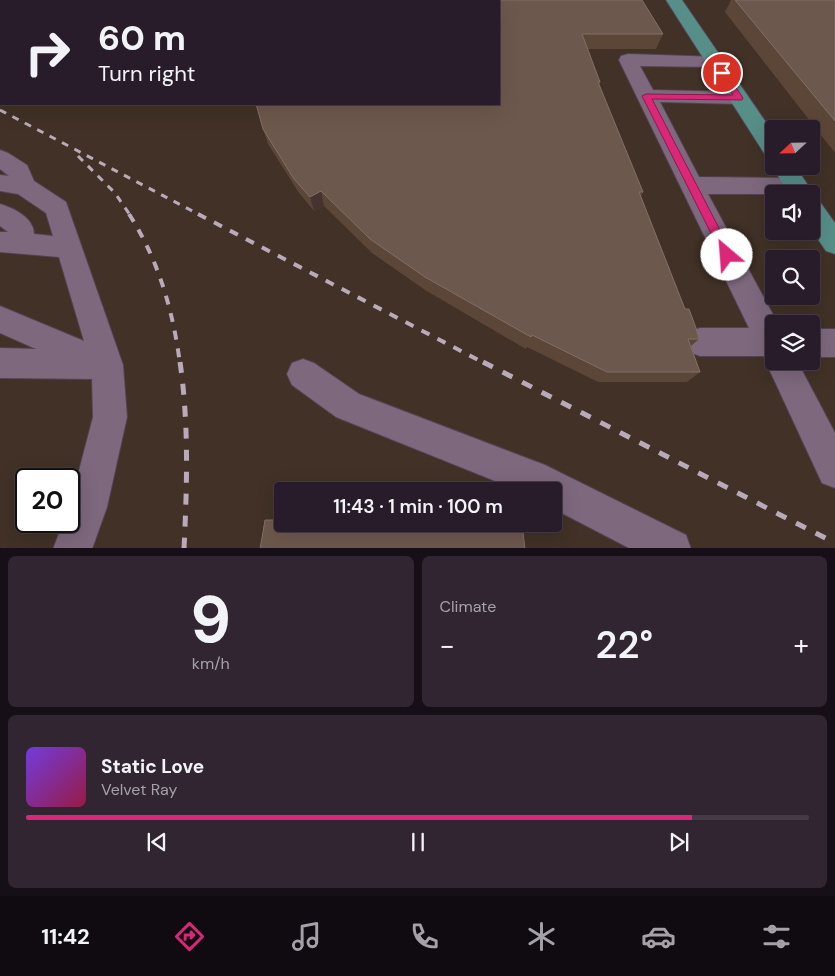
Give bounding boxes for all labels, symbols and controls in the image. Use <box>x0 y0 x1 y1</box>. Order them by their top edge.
text: 60 m <box>98 15 186 61</box>
icon: right <box>15 20 80 85</box>
pin <box>701 52 743 94</box>
text: Turn right <box>98 59 195 88</box>
icon: arrive <box>708 59 736 87</box>
north arrow <box>765 120 820 175</box>
map controls <box>765 120 820 370</box>
button: sound <box>765 185 820 240</box>
position arrow <box>700 228 752 280</box>
button: search <box>765 250 820 305</box>
button: layers <box>765 315 820 370</box>
speed limit sign: 20 <box>15 468 80 533</box>
text: 11:43 · 1 min · 100 m <box>333 494 503 519</box>
text: 9 <box>190 578 231 662</box>
text: Climate <box>440 596 496 617</box>
text: 22° <box>596 620 653 670</box>
text: − <box>440 627 455 664</box>
text: + <box>794 627 809 664</box>
text: km/h <box>192 653 230 674</box>
text: Static Love <box>101 754 204 779</box>
text: Velvet Ray <box>101 779 177 800</box>
icon: previous <box>143 828 171 856</box>
icon: pause <box>404 828 432 856</box>
icon: next <box>665 828 693 856</box>
icon: directions <box>172 919 207 954</box>
icon: music <box>289 919 324 954</box>
icon: phone <box>407 919 442 954</box>
icon: climate <box>524 919 559 954</box>
icon: car <box>641 919 676 954</box>
icon: filters <box>759 919 794 954</box>
text: 11:42 <box>41 922 90 951</box>

